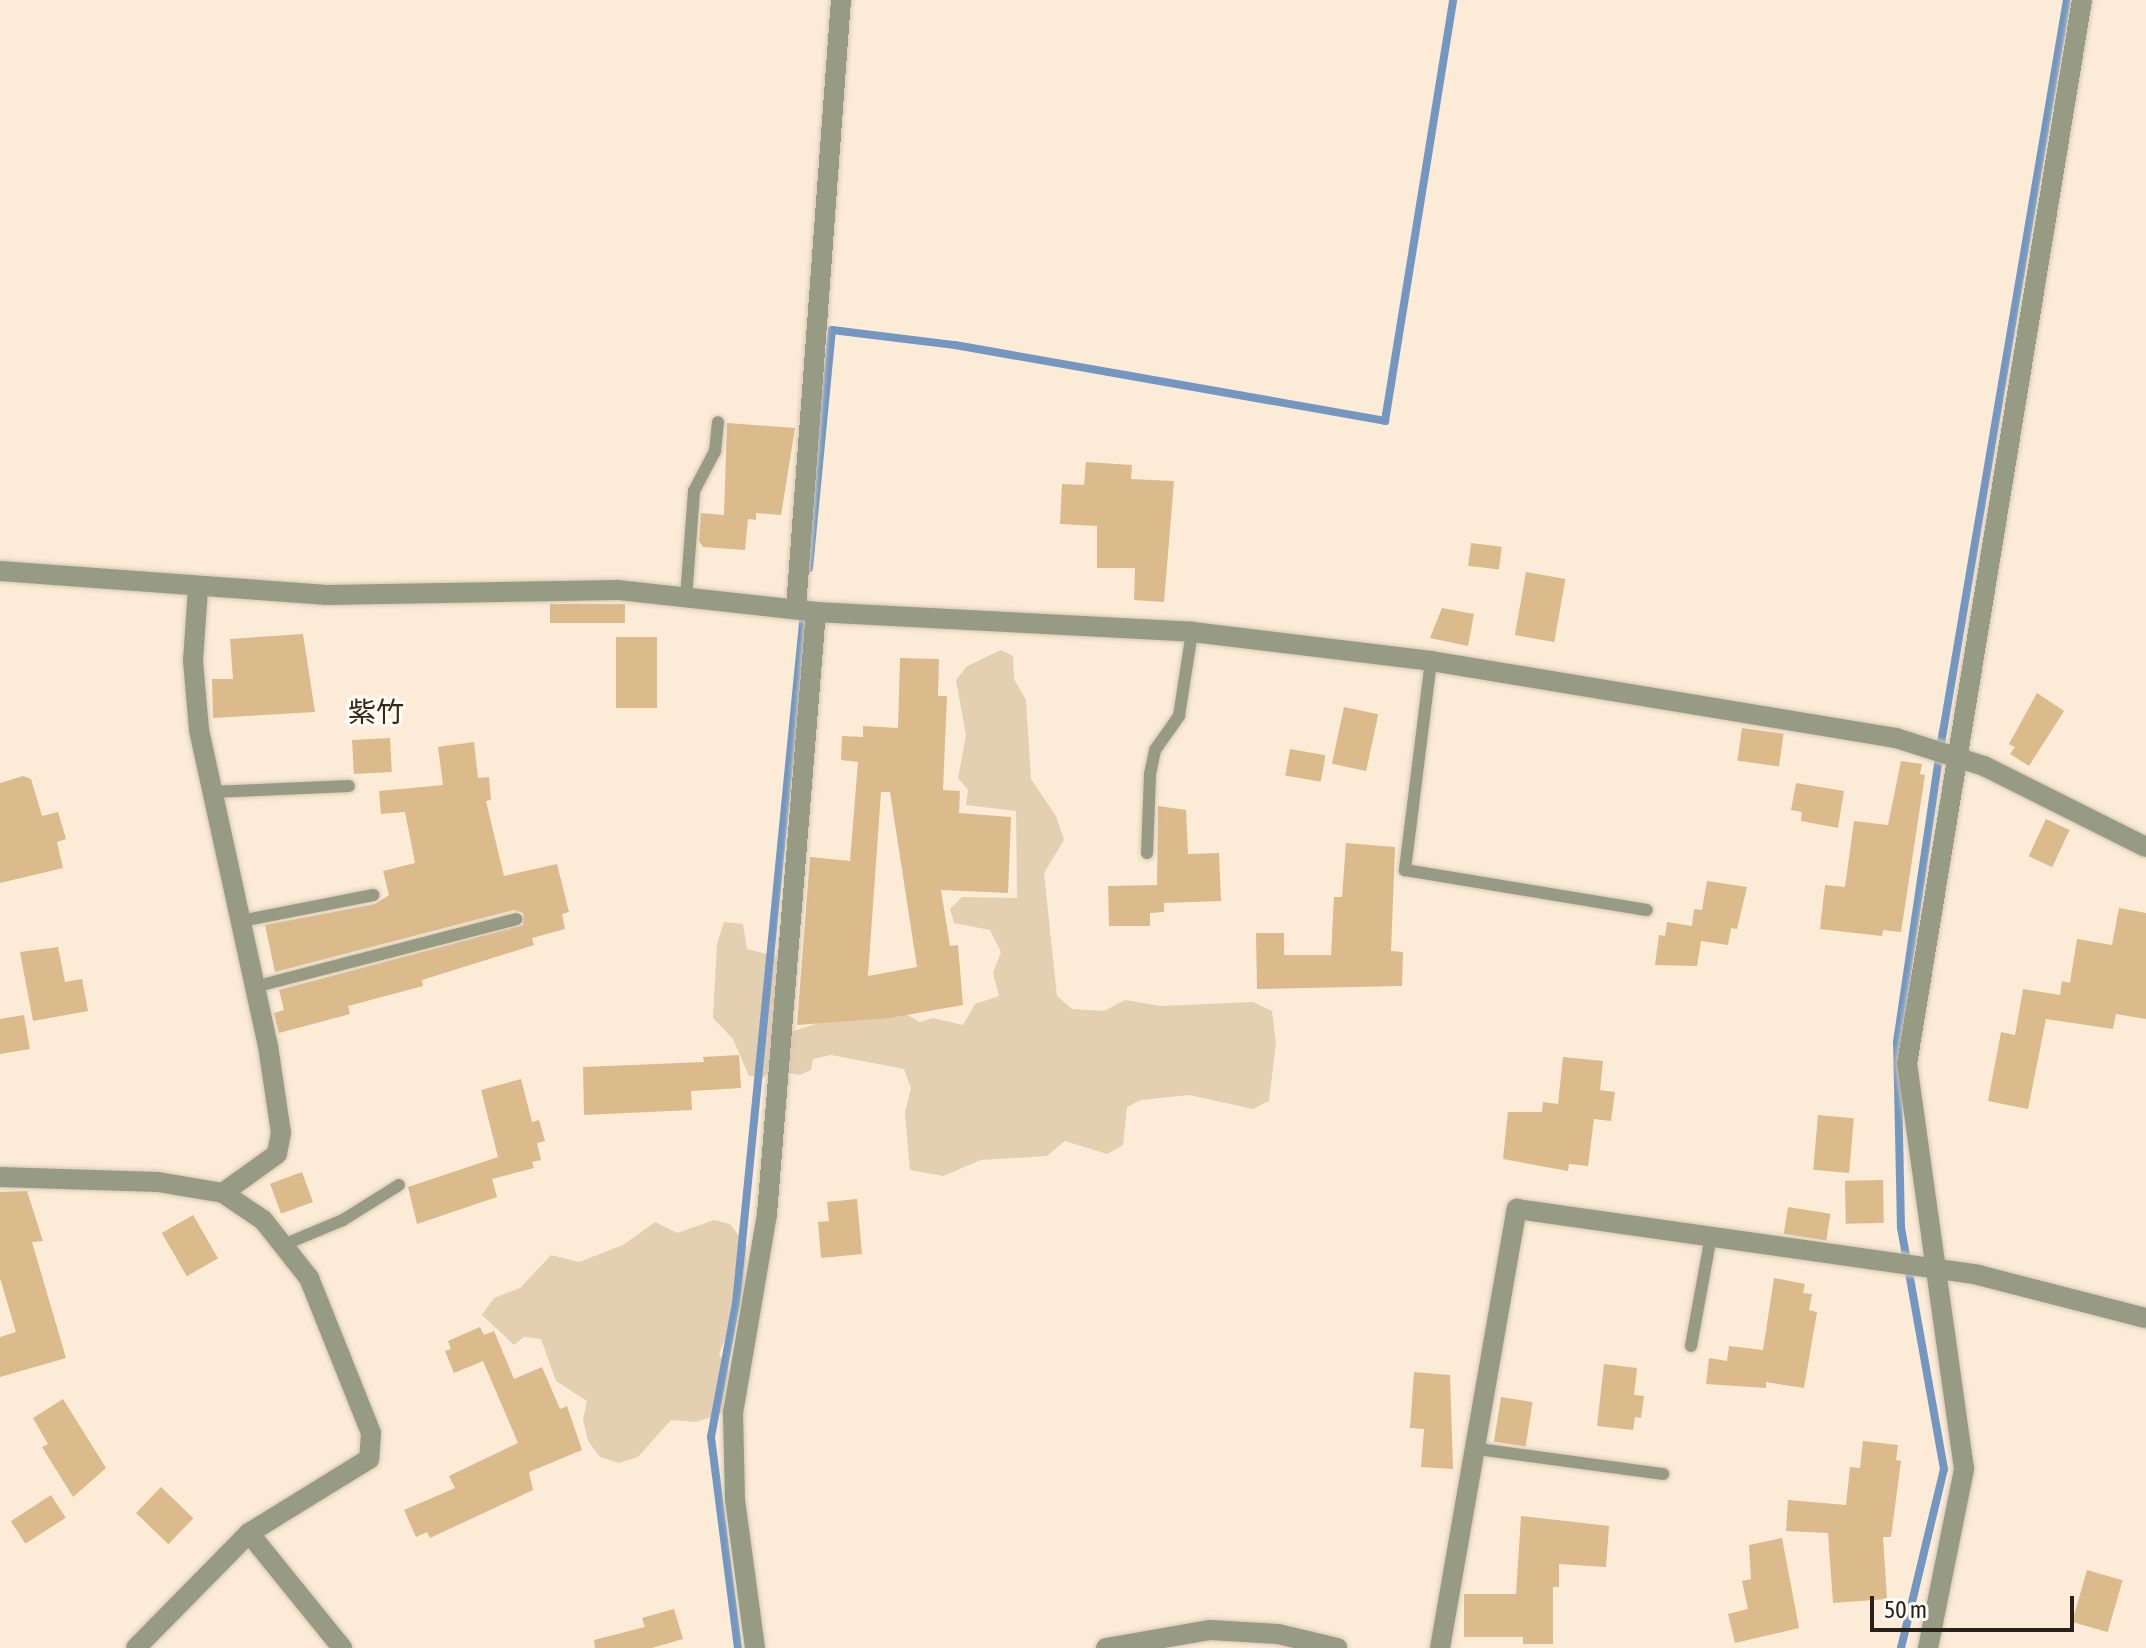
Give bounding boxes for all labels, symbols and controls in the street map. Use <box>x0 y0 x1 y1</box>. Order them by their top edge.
district label: 紫竹 <box>348 695 404 729</box>
scale bar <box>1874 1580 2078 1630</box>
text: 50 m <box>1884 1596 1927 1623</box>

